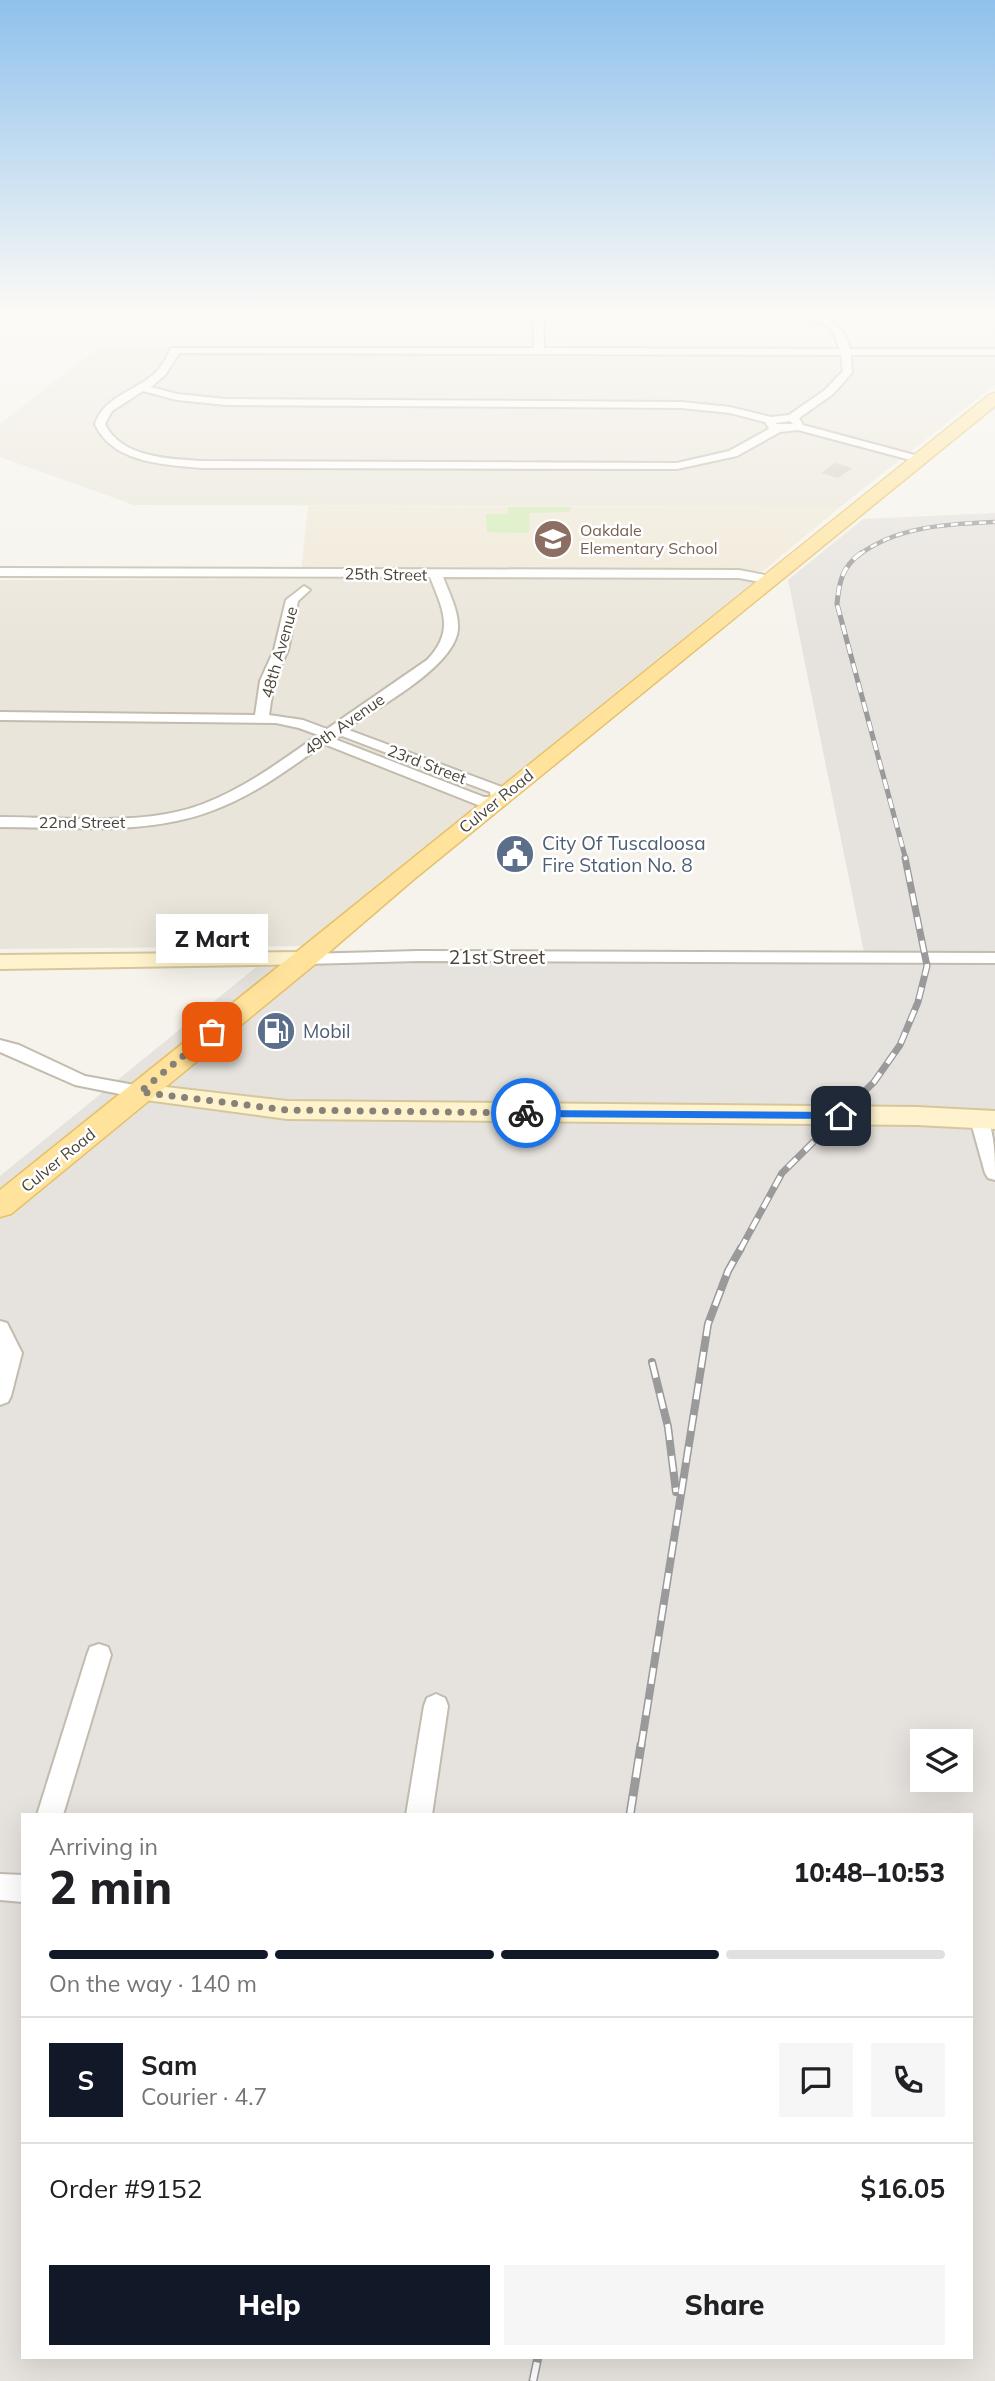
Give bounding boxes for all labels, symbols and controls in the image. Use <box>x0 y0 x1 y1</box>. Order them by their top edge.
school or university icon: Oakdale Elementary School <box>532 518 574 560</box>
place label: Oakdale Elementary School <box>580 520 718 558</box>
street label: 25th Street <box>345 563 428 585</box>
street label: 48th Avenue <box>256 604 302 700</box>
street label: 49th Avenue <box>300 689 388 759</box>
street label: 23rd Street <box>385 740 470 788</box>
street label: Culver Road <box>455 765 537 837</box>
street label: 22nd Street <box>39 812 126 832</box>
place label: City Of Tuscaloosa Fire Station No. 8 <box>542 831 706 877</box>
public building icon: City Of Tuscaloosa Fire Station No. 8 <box>494 833 536 875</box>
callout: Z Mart <box>156 913 268 962</box>
text: Z Mart <box>175 924 249 953</box>
street label: 21st Street <box>449 945 545 969</box>
pin <box>182 1002 242 1062</box>
fuel station icon: Mobil <box>255 1010 297 1052</box>
icon: bag <box>193 1013 231 1051</box>
place label: Mobil <box>303 1019 351 1043</box>
courier <box>491 1078 561 1148</box>
pin <box>811 1086 871 1146</box>
icon: bike <box>507 1094 545 1132</box>
icon: home <box>822 1097 860 1135</box>
street label: Culver Road <box>17 1124 99 1196</box>
map controls <box>910 1729 973 1792</box>
button: layers <box>910 1729 973 1792</box>
text: Arriving in <box>49 1832 158 1861</box>
text: 10:48–10:53 <box>794 1856 945 1889</box>
text: 2 min <box>49 1858 172 1916</box>
text: On the way · 140 m <box>49 1969 257 1998</box>
button: chat <box>779 2043 853 2117</box>
button: phone <box>871 2043 945 2117</box>
text: Sam <box>141 2049 197 2082</box>
text: S <box>78 2064 94 2097</box>
text: Courier · 4.7 <box>141 2082 267 2111</box>
text: Order #9152 <box>49 2172 202 2205</box>
text: $16.05 <box>861 2172 945 2205</box>
button: Help <box>49 2265 490 2345</box>
button: Share <box>504 2265 945 2345</box>

